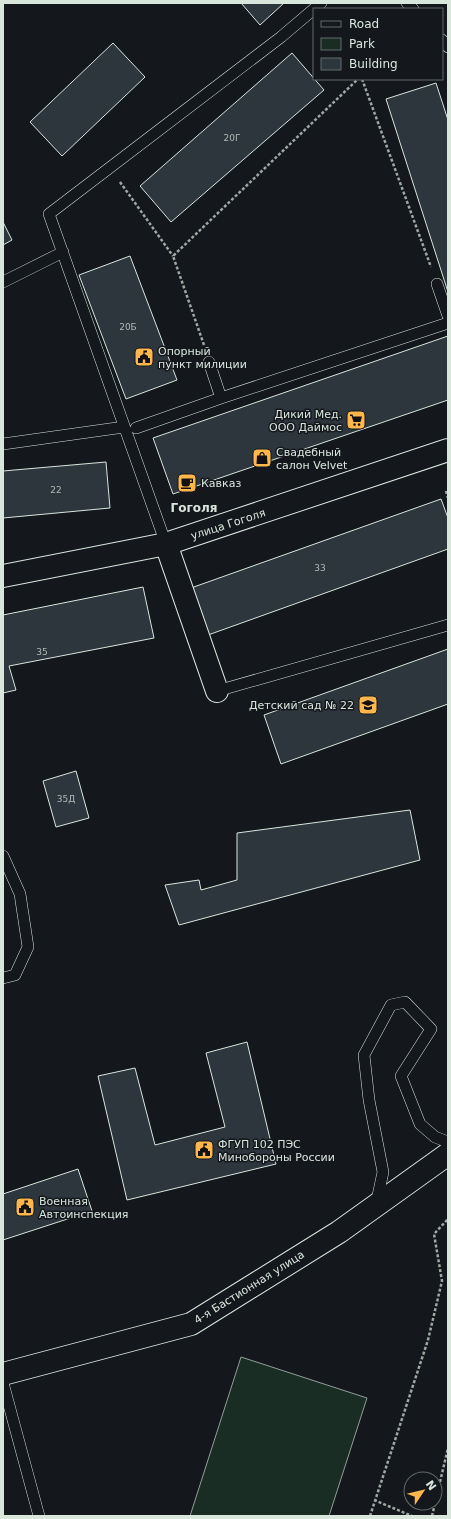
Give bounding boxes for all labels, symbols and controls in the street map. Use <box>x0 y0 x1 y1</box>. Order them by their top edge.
legend <box>313 8 443 80</box>
text: Road <box>349 17 379 31</box>
text: Park <box>349 37 375 51</box>
text: Building <box>349 57 398 71</box>
house number: 20Г <box>224 133 240 143</box>
house number: 20Б <box>119 322 137 332</box>
place label: Опорный пункт милиции <box>158 345 247 371</box>
public building icon: Опорный пункт милиции <box>133 346 155 368</box>
place label: Дикий Мед. ООО Даймос <box>269 408 342 434</box>
supermarket icon: Дикий Мед. ООО Даймос <box>345 409 367 431</box>
place label: Свадебный салон Velvet <box>276 446 348 472</box>
shop icon: Свадебный салон Velvet <box>251 447 273 469</box>
cafe icon: Кавказ <box>176 472 198 494</box>
place label: Кавказ <box>201 477 241 490</box>
house number: 22 <box>50 485 62 495</box>
district label: Гоголя <box>171 501 217 515</box>
street label: улица Гоголя <box>189 506 267 543</box>
house number: 33 <box>314 563 326 573</box>
house number: 35 <box>36 647 48 657</box>
school or university icon: Детский сад № 22 <box>357 694 379 716</box>
place label: Детский сад № 22 <box>249 699 354 712</box>
house number: 35Д <box>57 794 75 804</box>
place label: ФГУП 102 ПЭС Минобороны России <box>218 1138 335 1164</box>
public building icon: ФГУП 102 ПЭС Минобороны России <box>193 1139 215 1161</box>
place label: Военная Автоинспекция <box>39 1195 128 1221</box>
public building icon: Военная Автоинспекция <box>14 1196 36 1218</box>
street label: 4-я Бастионная улица <box>192 1248 307 1327</box>
north arrow <box>403 1471 443 1511</box>
text: N <box>423 1478 439 1493</box>

